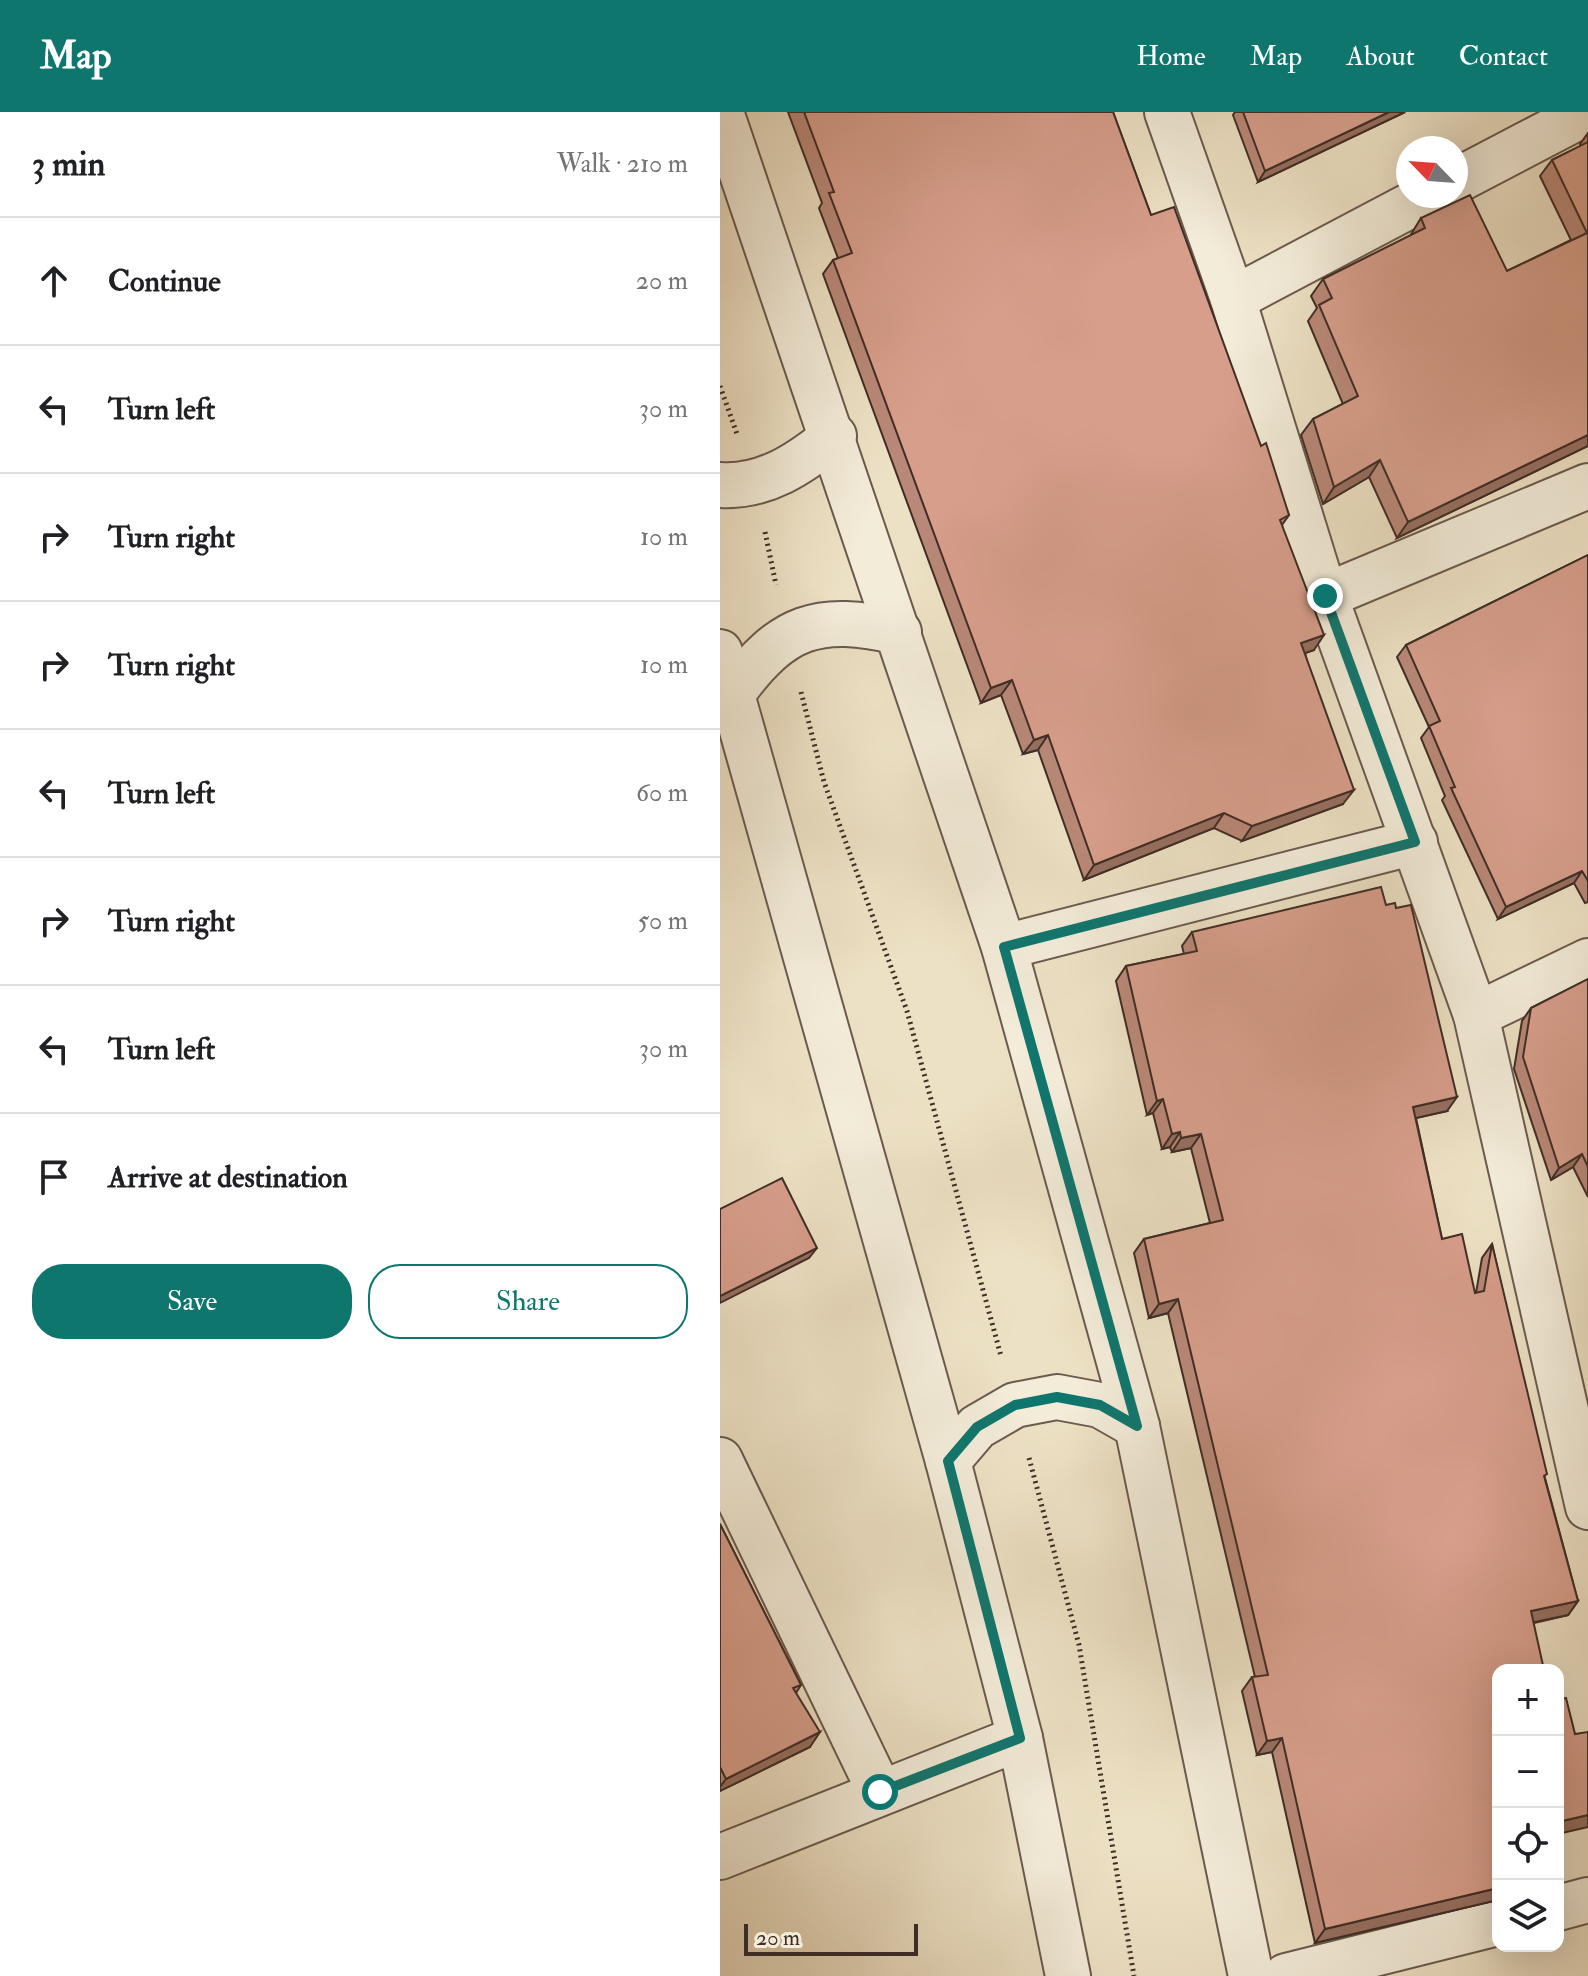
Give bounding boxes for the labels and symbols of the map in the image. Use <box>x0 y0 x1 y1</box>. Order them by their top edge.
north arrow <box>1396 136 1468 208</box>
route end <box>1307 578 1343 614</box>
route start <box>862 1774 898 1810</box>
scale bar <box>744 1920 918 1956</box>

